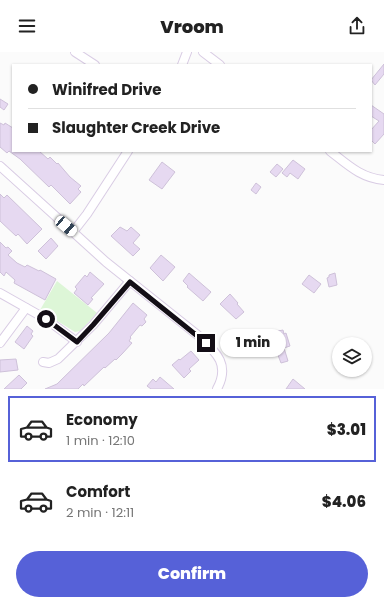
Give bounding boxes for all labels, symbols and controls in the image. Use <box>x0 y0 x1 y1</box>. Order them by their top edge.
text: Vroom <box>160 14 224 39</box>
icon: menu <box>16 15 38 37</box>
icon: share <box>346 15 368 37</box>
text: Winifred Drive <box>52 79 162 100</box>
text: Slaughter Creek Drive <box>52 117 220 138</box>
car <box>53 214 79 238</box>
route start <box>37 310 55 328</box>
callout: 1 min <box>220 329 286 357</box>
text: 1 min <box>236 333 270 352</box>
route end <box>197 334 215 352</box>
map controls <box>332 337 372 377</box>
button: layers <box>332 337 372 377</box>
text: Economy <box>66 409 138 430</box>
icon: car <box>18 411 54 447</box>
text: $3.01 <box>327 419 366 440</box>
text: 1 min · 12:10 <box>66 431 135 450</box>
text: Comfort <box>66 481 130 502</box>
icon: car <box>18 483 54 519</box>
text: $4.06 <box>322 491 366 512</box>
text: 2 min · 12:11 <box>66 503 134 522</box>
button: Confirm <box>16 551 368 597</box>

